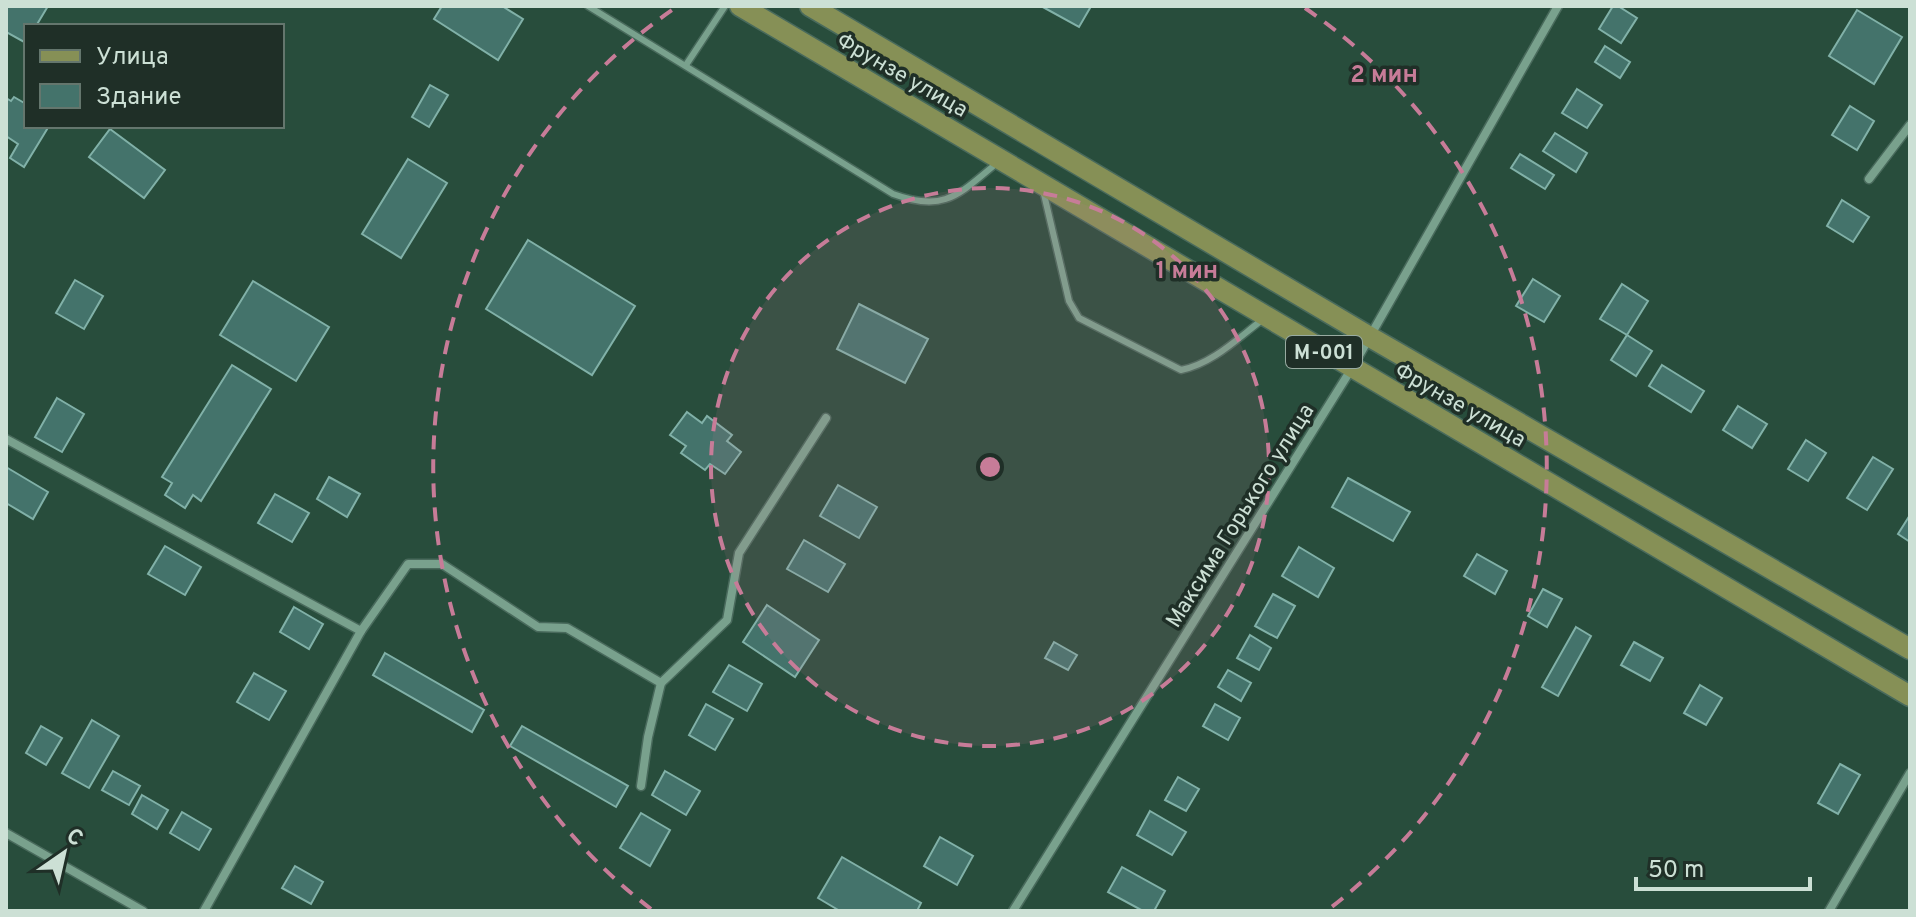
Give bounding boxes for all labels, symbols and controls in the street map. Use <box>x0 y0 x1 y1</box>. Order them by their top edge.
legend <box>24 24 284 128</box>
street label: Фрунзе улица <box>832 28 972 124</box>
text: Улица <box>96 43 169 73</box>
text: 2 мин <box>1350 61 1418 91</box>
text: Здание <box>96 83 182 113</box>
text: 1 мин <box>1156 257 1218 287</box>
road number: M-001 <box>1286 336 1362 368</box>
street label: Фрунзе улица <box>1390 358 1530 454</box>
street label: Максима Горького улица <box>1161 399 1321 633</box>
centre of rings <box>976 453 1004 481</box>
north arrow <box>24 813 104 893</box>
text: С <box>60 823 87 854</box>
scale bar <box>1636 841 1810 891</box>
text: 50 m <box>1648 856 1704 886</box>

